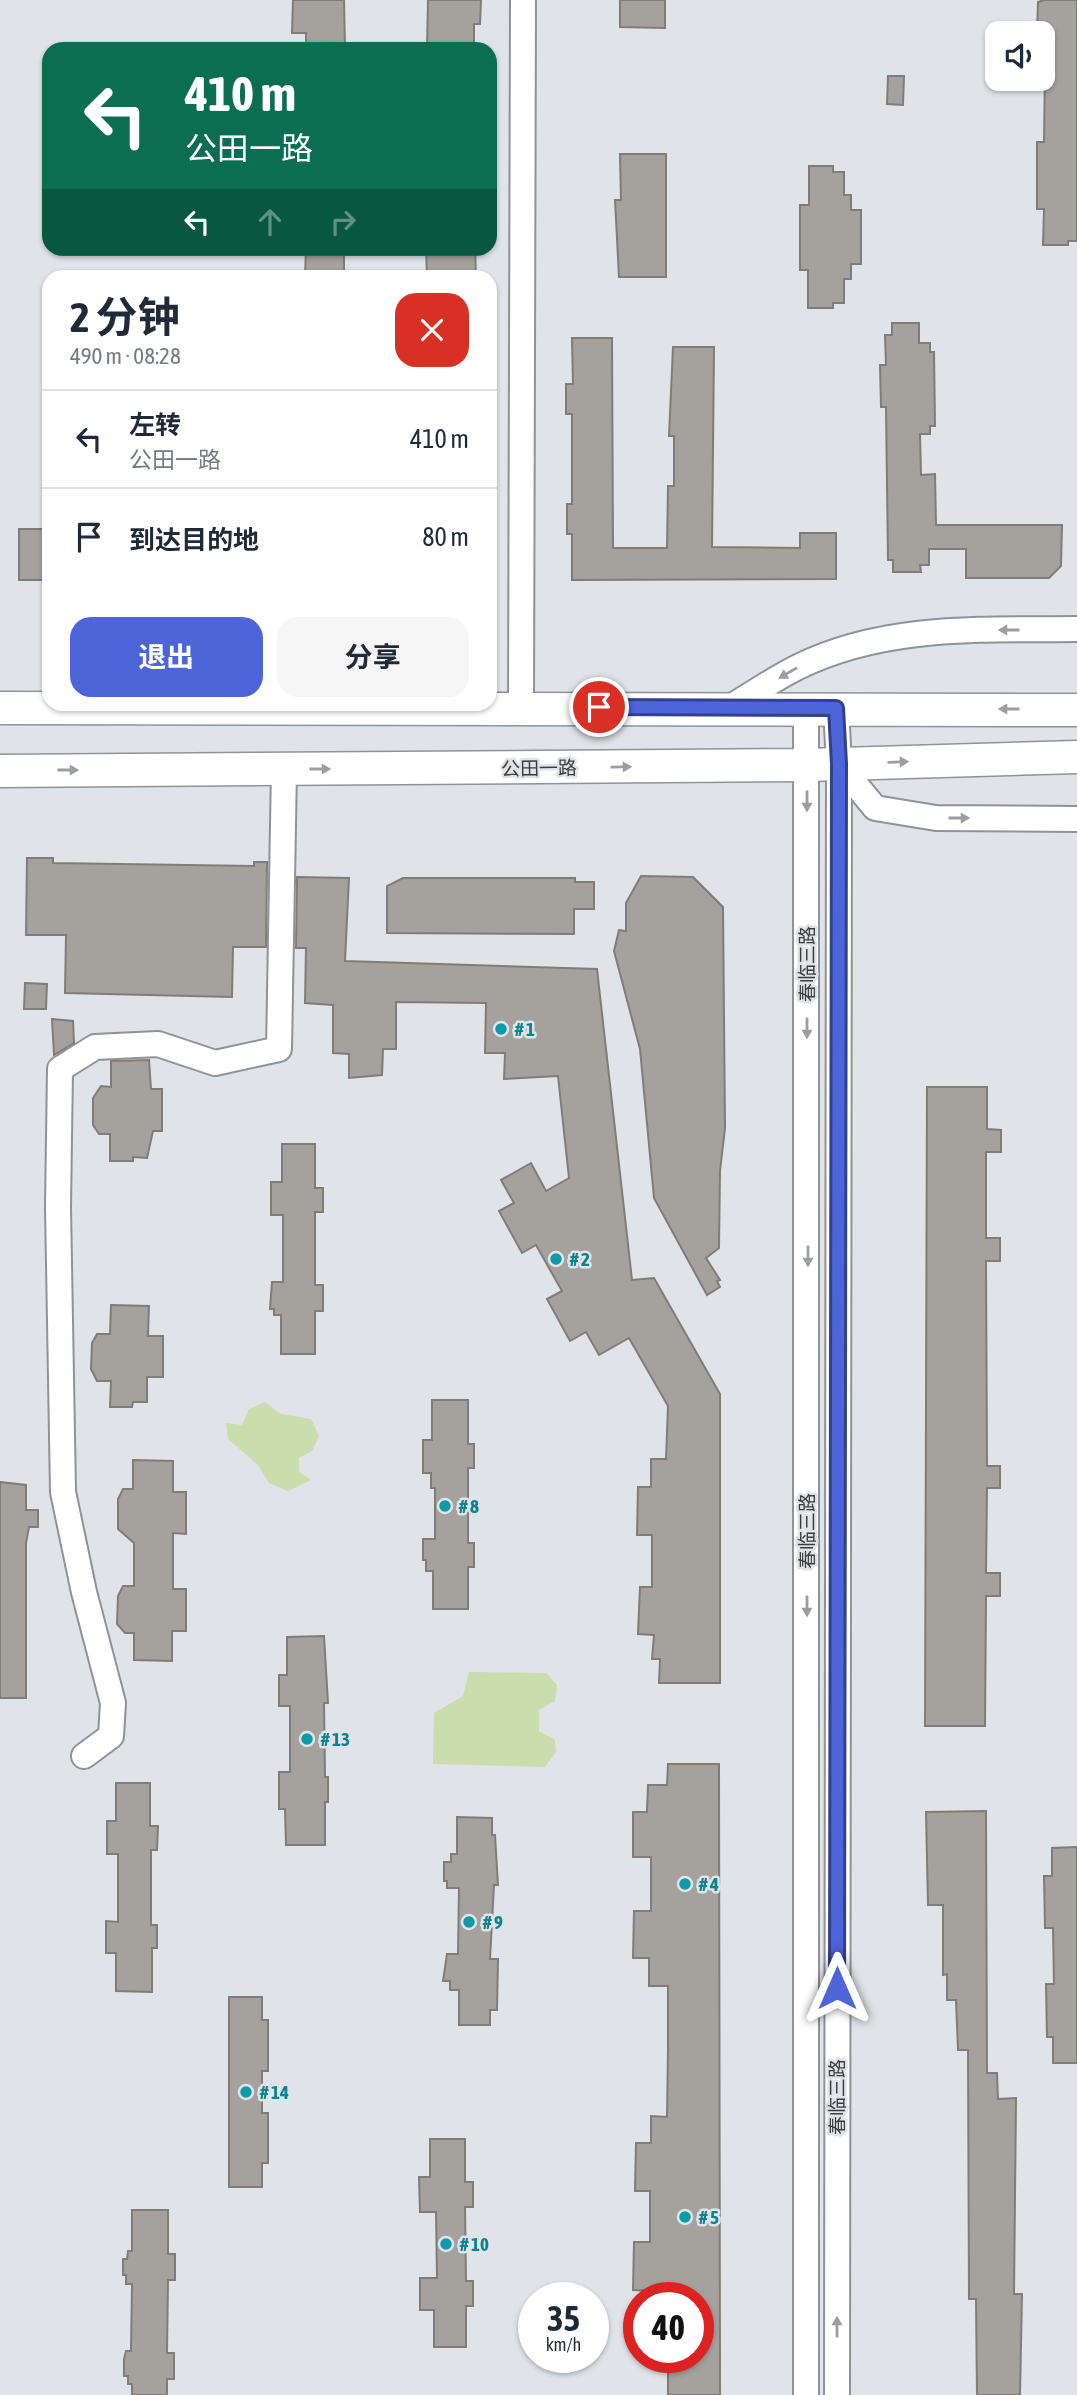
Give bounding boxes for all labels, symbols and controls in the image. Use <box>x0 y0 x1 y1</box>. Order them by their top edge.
map controls <box>985 21 1055 91</box>
button: sound <box>985 21 1055 91</box>
text: 410 m <box>185 65 296 121</box>
icon: left <box>70 70 161 161</box>
text: 公田一路 <box>185 130 313 167</box>
icon: left <box>178 203 216 241</box>
icon: ahead <box>251 203 289 241</box>
icon: right <box>324 203 362 241</box>
text: 2 分钟 <box>70 293 180 341</box>
button: close <box>395 293 469 367</box>
text: 490 m · 08:28 <box>70 343 181 369</box>
text: 左转 <box>129 410 181 440</box>
icon: left <box>70 420 108 458</box>
text: 410 m <box>410 424 469 454</box>
text: 公田一路 <box>129 447 221 473</box>
icon: arrive <box>70 518 108 556</box>
text: 80 m <box>422 522 469 552</box>
text: 到达目的地 <box>129 525 259 555</box>
button: 退出 <box>70 617 263 697</box>
button: 分享 <box>277 617 469 697</box>
one-way arrow <box>998 624 1020 636</box>
one-way arrow <box>779 667 798 679</box>
pin <box>569 677 629 737</box>
icon: arrive <box>580 688 618 726</box>
one-way arrow <box>998 703 1020 715</box>
street label: 公田一路 <box>501 756 577 780</box>
one-way arrow <box>887 757 909 768</box>
one-way arrow <box>610 761 632 773</box>
one-way arrow <box>309 763 331 775</box>
one-way arrow <box>57 764 79 776</box>
one-way arrow <box>801 790 813 812</box>
one-way arrow <box>948 812 970 824</box>
street label: 春临三路 <box>796 926 818 1002</box>
place label: # 1 <box>514 1018 535 1040</box>
one-way arrow <box>801 1018 813 1040</box>
marker: # 1 <box>493 1021 509 1037</box>
one-way arrow <box>802 1245 814 1267</box>
place label: # 2 <box>569 1248 590 1270</box>
marker: # 2 <box>548 1251 564 1267</box>
street label: 春临三路 <box>796 1493 818 1569</box>
place label: # 8 <box>458 1495 479 1517</box>
marker: # 8 <box>437 1498 453 1514</box>
one-way arrow <box>801 1595 813 1617</box>
place label: # 13 <box>320 1728 350 1750</box>
marker: # 13 <box>299 1731 315 1747</box>
place label: # 4 <box>698 1873 719 1895</box>
marker: # 4 <box>677 1876 693 1892</box>
place label: # 9 <box>482 1911 503 1933</box>
marker: # 9 <box>461 1914 477 1930</box>
position arrow <box>800 1951 874 2025</box>
street label: 春临三路 <box>826 2059 848 2135</box>
place label: # 14 <box>259 2081 289 2103</box>
marker: # 14 <box>238 2084 254 2100</box>
place label: # 5 <box>698 2206 719 2228</box>
marker: # 5 <box>677 2209 693 2225</box>
place label: # 10 <box>459 2233 489 2255</box>
marker: # 10 <box>438 2236 454 2252</box>
speed limit sign: 40 <box>623 2282 714 2373</box>
text: 35 <box>547 2298 580 2338</box>
one-way arrow <box>831 2316 843 2338</box>
text: km/h <box>546 2334 581 2355</box>

